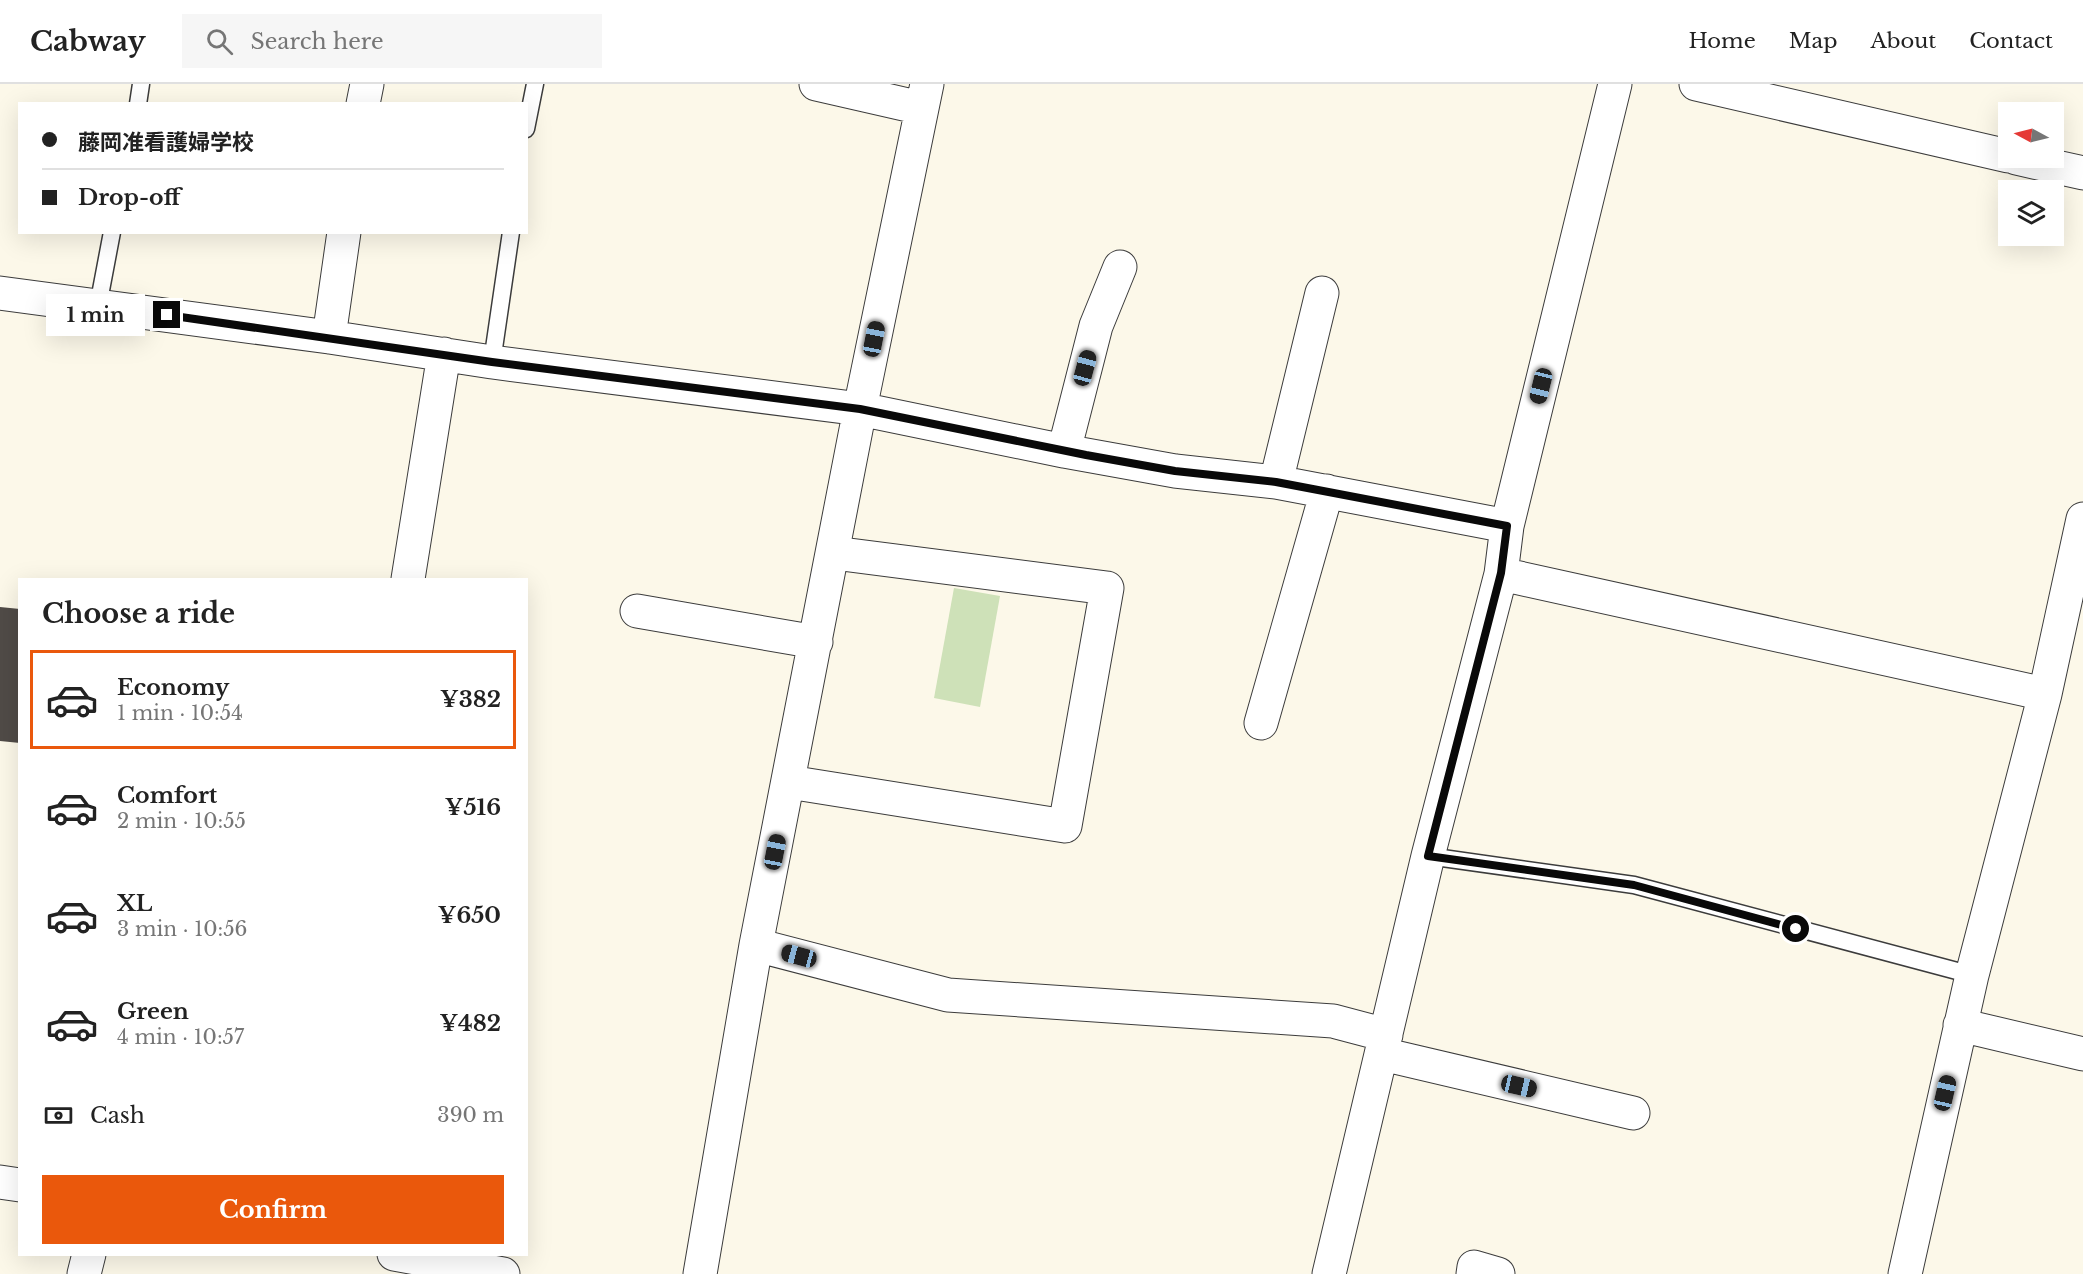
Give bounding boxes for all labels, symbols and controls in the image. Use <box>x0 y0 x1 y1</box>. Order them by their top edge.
search box <box>182 14 602 68</box>
text: Cabway <box>30 24 146 59</box>
icon: search <box>203 25 236 58</box>
text: Search here <box>251 28 384 55</box>
text: Home <box>1689 28 1756 54</box>
text: Map <box>1789 28 1837 54</box>
text: About <box>1870 28 1936 54</box>
text: Contact <box>1969 28 2053 54</box>
north arrow <box>1998 102 2064 168</box>
map controls <box>1998 102 2064 246</box>
text: 藤岡准看護婦学校 <box>78 129 254 156</box>
button: layers <box>1998 180 2064 246</box>
text: Drop-off <box>78 184 180 211</box>
callout: 1 min <box>47 294 146 336</box>
route end <box>153 301 180 328</box>
text: 1 min <box>67 303 124 327</box>
car <box>862 320 886 358</box>
car <box>1072 348 1098 388</box>
car <box>1528 366 1554 406</box>
text: Choose a ride <box>42 597 235 630</box>
icon: car <box>45 673 99 727</box>
text: Economy <box>117 674 229 701</box>
text: ¥382 <box>440 686 501 713</box>
text: 1 min · 10:54 <box>117 701 243 725</box>
icon: car <box>45 781 99 835</box>
text: Comfort <box>117 782 217 809</box>
text: ¥516 <box>445 794 501 821</box>
text: 2 min · 10:55 <box>117 809 246 833</box>
car <box>763 833 787 871</box>
icon: car <box>45 889 99 943</box>
text: XL <box>117 890 152 917</box>
text: ¥650 <box>438 902 501 929</box>
route start <box>1782 915 1809 942</box>
text: 3 min · 10:56 <box>117 917 247 941</box>
car <box>779 943 819 969</box>
icon: car <box>45 997 99 1051</box>
text: Green <box>117 998 189 1025</box>
text: ¥482 <box>439 1010 501 1037</box>
text: 4 min · 10:57 <box>117 1025 244 1049</box>
car <box>1499 1073 1539 1099</box>
car <box>1932 1073 1958 1113</box>
icon: cash <box>42 1099 75 1132</box>
text: Cash <box>90 1102 145 1129</box>
text: 390 m <box>437 1103 504 1127</box>
button: Confirm <box>42 1175 504 1244</box>

